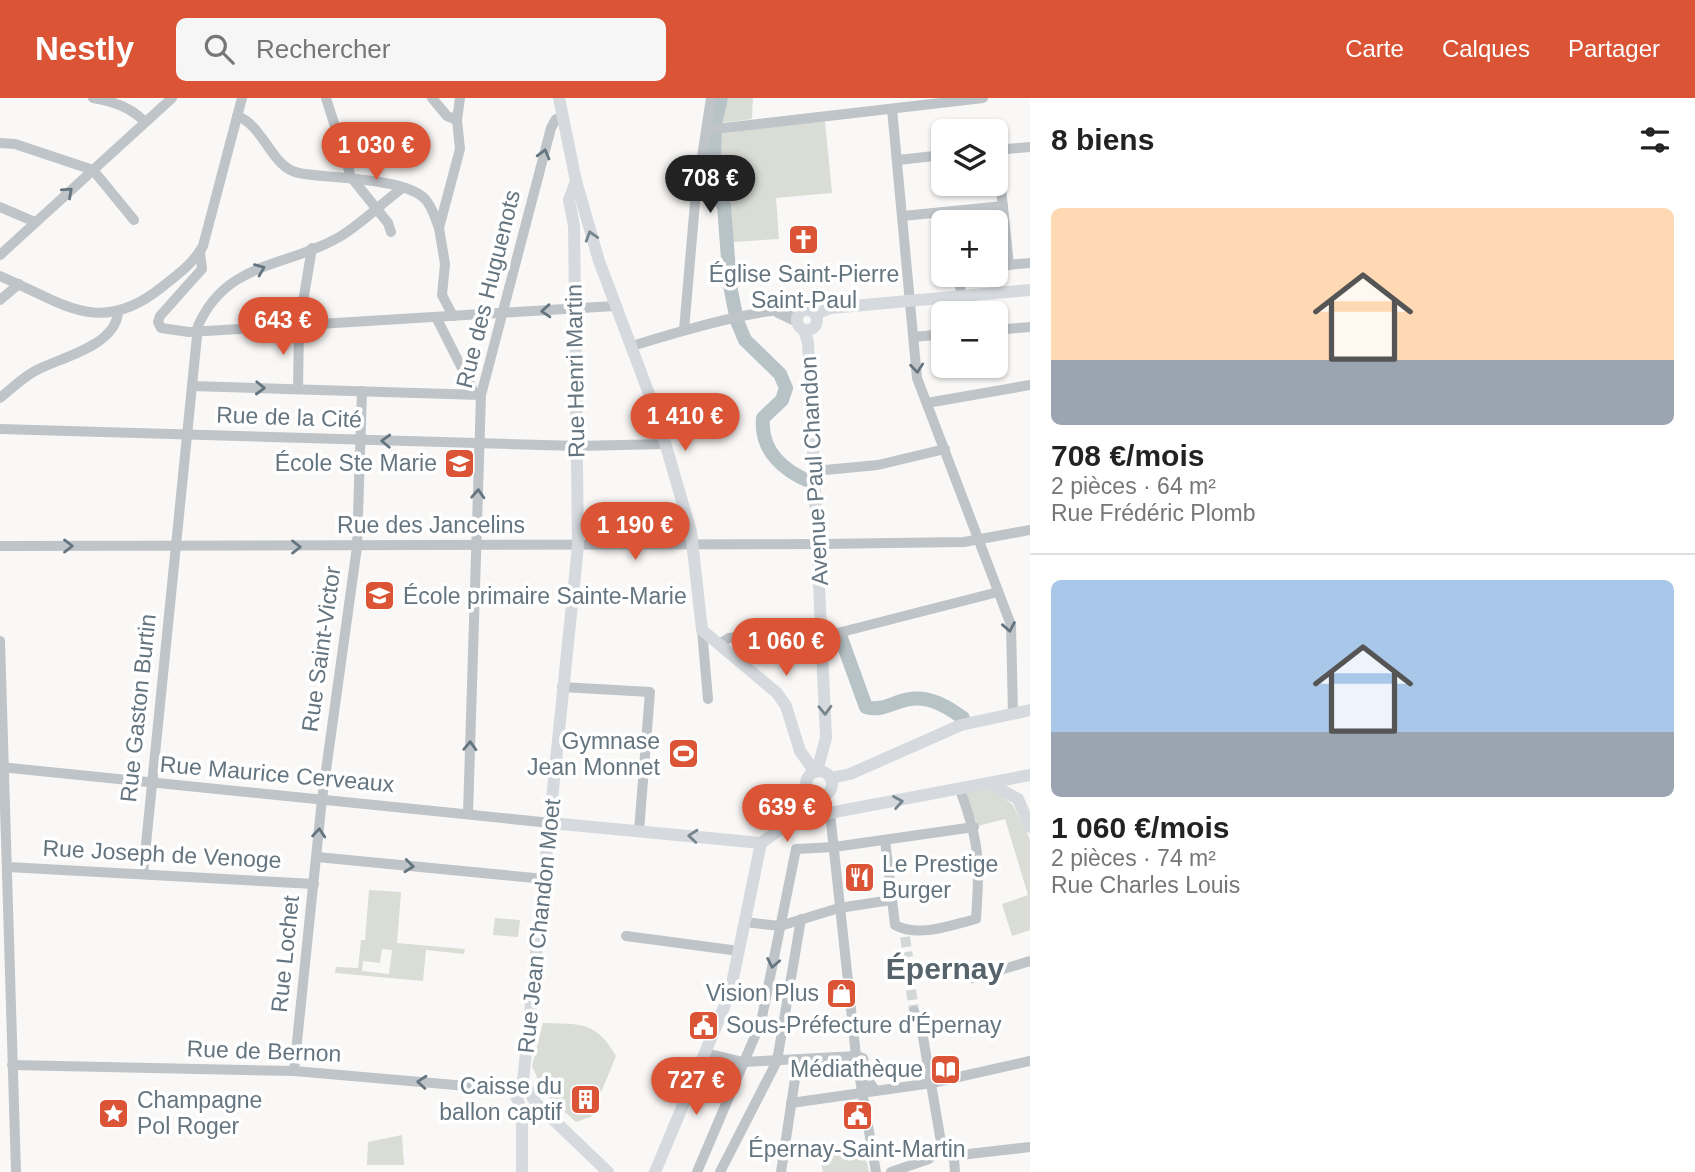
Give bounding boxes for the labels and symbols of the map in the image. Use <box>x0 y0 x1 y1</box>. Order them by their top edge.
pin: 1 030 € <box>311 122 441 182</box>
one-way arrow <box>536 148 550 160</box>
pin: 708 € <box>661 156 759 215</box>
street label: Rue des Huguenots <box>451 187 525 391</box>
one-way arrow <box>60 188 73 200</box>
church icon: Église Saint-Pierre Saint-Paul <box>787 223 821 257</box>
one-way arrow <box>585 230 600 242</box>
place label: Église Saint-Pierre Saint-Paul <box>709 261 899 313</box>
one-way arrow <box>253 263 265 277</box>
street label: Rue Henri Martin <box>560 284 590 458</box>
pin: 643 € <box>234 298 332 357</box>
one-way arrow <box>541 304 552 319</box>
street label: Avenue Paul Chandon <box>795 356 833 586</box>
one-way arrow <box>909 362 924 373</box>
one-way arrow <box>255 381 266 396</box>
pin: 1 410 € <box>620 394 750 453</box>
street label: Rue de la Cité <box>216 401 362 433</box>
one-way arrow <box>380 433 391 448</box>
school or university icon: École Ste Marie <box>443 446 477 480</box>
place label: École Ste Marie <box>275 450 437 476</box>
one-way arrow <box>470 488 485 499</box>
pin: 1 190 € <box>570 503 700 562</box>
street label: Rue des Jancelins <box>337 512 525 538</box>
one-way arrow <box>63 538 74 554</box>
one-way arrow <box>291 539 301 555</box>
street label: Rue Saint-Victor <box>297 564 346 734</box>
school or university icon: École primaire Sainte-Marie <box>363 579 397 613</box>
place label: École primaire Sainte-Marie <box>403 583 687 609</box>
street label: Rue Gaston Burtin <box>115 613 161 803</box>
pin: 1 060 € <box>721 618 851 678</box>
one-way arrow <box>1001 621 1016 633</box>
one-way arrow <box>817 705 832 716</box>
place label: Gymnase Jean Monnet <box>527 728 661 780</box>
sports icon: Gymnase Jean Monnet <box>666 737 700 771</box>
one-way arrow <box>462 740 477 751</box>
street label: Rue Maurice Cerveaux <box>159 751 396 797</box>
pin: 639 € <box>738 784 836 844</box>
one-way arrow <box>892 795 904 810</box>
street label: Rue Jean Chandon Moet <box>513 797 565 1055</box>
one-way arrow <box>311 827 326 838</box>
one-way arrow <box>687 829 698 844</box>
street label: Rue Joseph de Venoge <box>42 835 282 873</box>
place label: Le Prestige Burger <box>882 851 998 903</box>
one-way arrow <box>404 858 415 873</box>
restaurant icon: Le Prestige Burger <box>842 860 876 894</box>
street label: Rue Lochet <box>266 894 304 1014</box>
district label: Épernay <box>886 952 1005 985</box>
one-way arrow <box>766 957 781 969</box>
shop icon: Vision Plus <box>825 976 859 1010</box>
place label: Vision Plus <box>706 980 819 1006</box>
public building icon: Sous-Préfecture d'Épernay <box>686 1008 720 1042</box>
place label: Sous-Préfecture d'Épernay <box>726 1012 1002 1038</box>
street label: Rue de Bernon <box>186 1035 342 1067</box>
library icon: Médiathèque <box>929 1052 963 1086</box>
place label: Médiathèque <box>790 1056 923 1082</box>
pin: 727 € <box>647 1058 745 1117</box>
place label: Caisse du ballon captif <box>439 1073 563 1125</box>
one-way arrow <box>416 1075 427 1090</box>
building icon: Caisse du ballon captif <box>568 1082 602 1116</box>
place label: Champagne Pol Roger <box>137 1087 262 1139</box>
place icon: Champagne Pol Roger <box>97 1096 131 1130</box>
public building icon: Épernay-Saint-Martin <box>840 1098 874 1132</box>
place label: Épernay-Saint-Martin <box>748 1136 966 1162</box>

